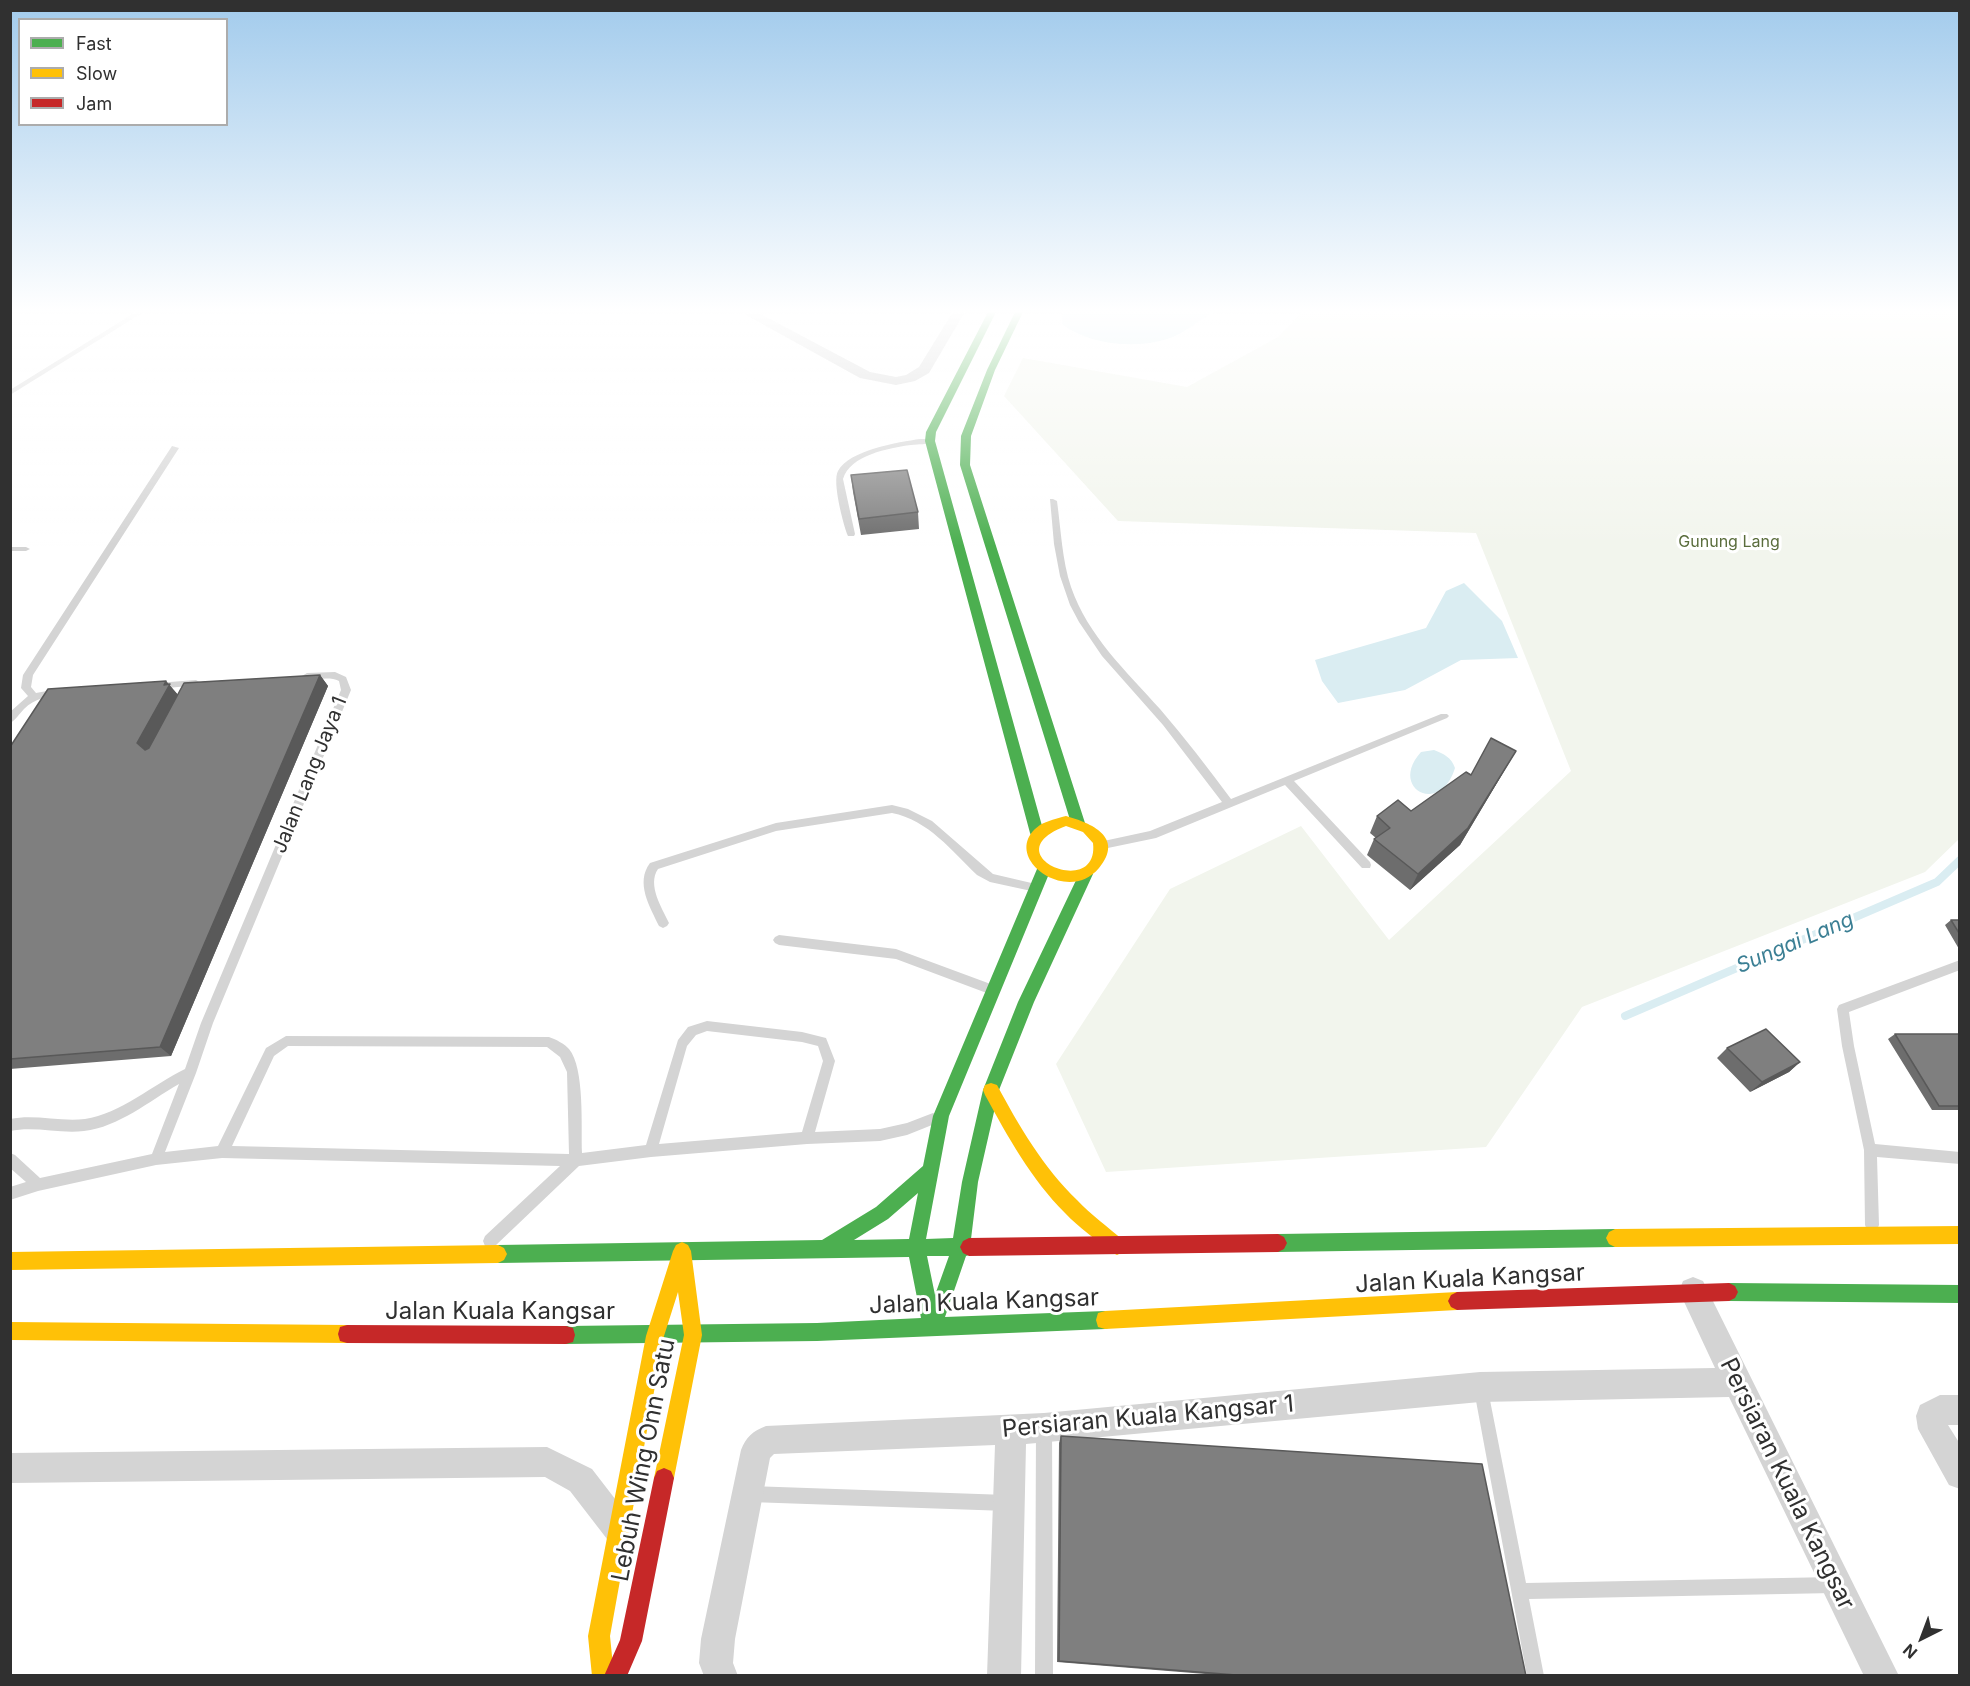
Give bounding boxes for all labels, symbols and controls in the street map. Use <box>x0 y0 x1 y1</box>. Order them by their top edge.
legend <box>18 18 228 126</box>
text: Fast <box>76 33 112 54</box>
text: Slow <box>76 63 117 84</box>
text: Jam <box>76 93 112 114</box>
park label: Gunung Lang <box>1678 532 1780 552</box>
street label: Jalan Lang Jaya 1 <box>268 693 352 857</box>
water label: Sungai Lang <box>1732 907 1858 979</box>
street label: Jalan Kuala Kangsar <box>1354 1259 1586 1299</box>
street label: Jalan Kuala Kangsar <box>869 1284 1099 1320</box>
street label: Jalan Kuala Kangsar <box>385 1298 615 1326</box>
street label: Lebuh Wing Onn Satu <box>606 1336 682 1584</box>
street label: Persiaran Kuala Kangsar <box>1713 1354 1861 1614</box>
street label: Persiaran Kuala Kangsar 1 <box>1001 1390 1295 1444</box>
north arrow <box>1892 1608 1952 1668</box>
text: N <box>1899 1640 1921 1663</box>

